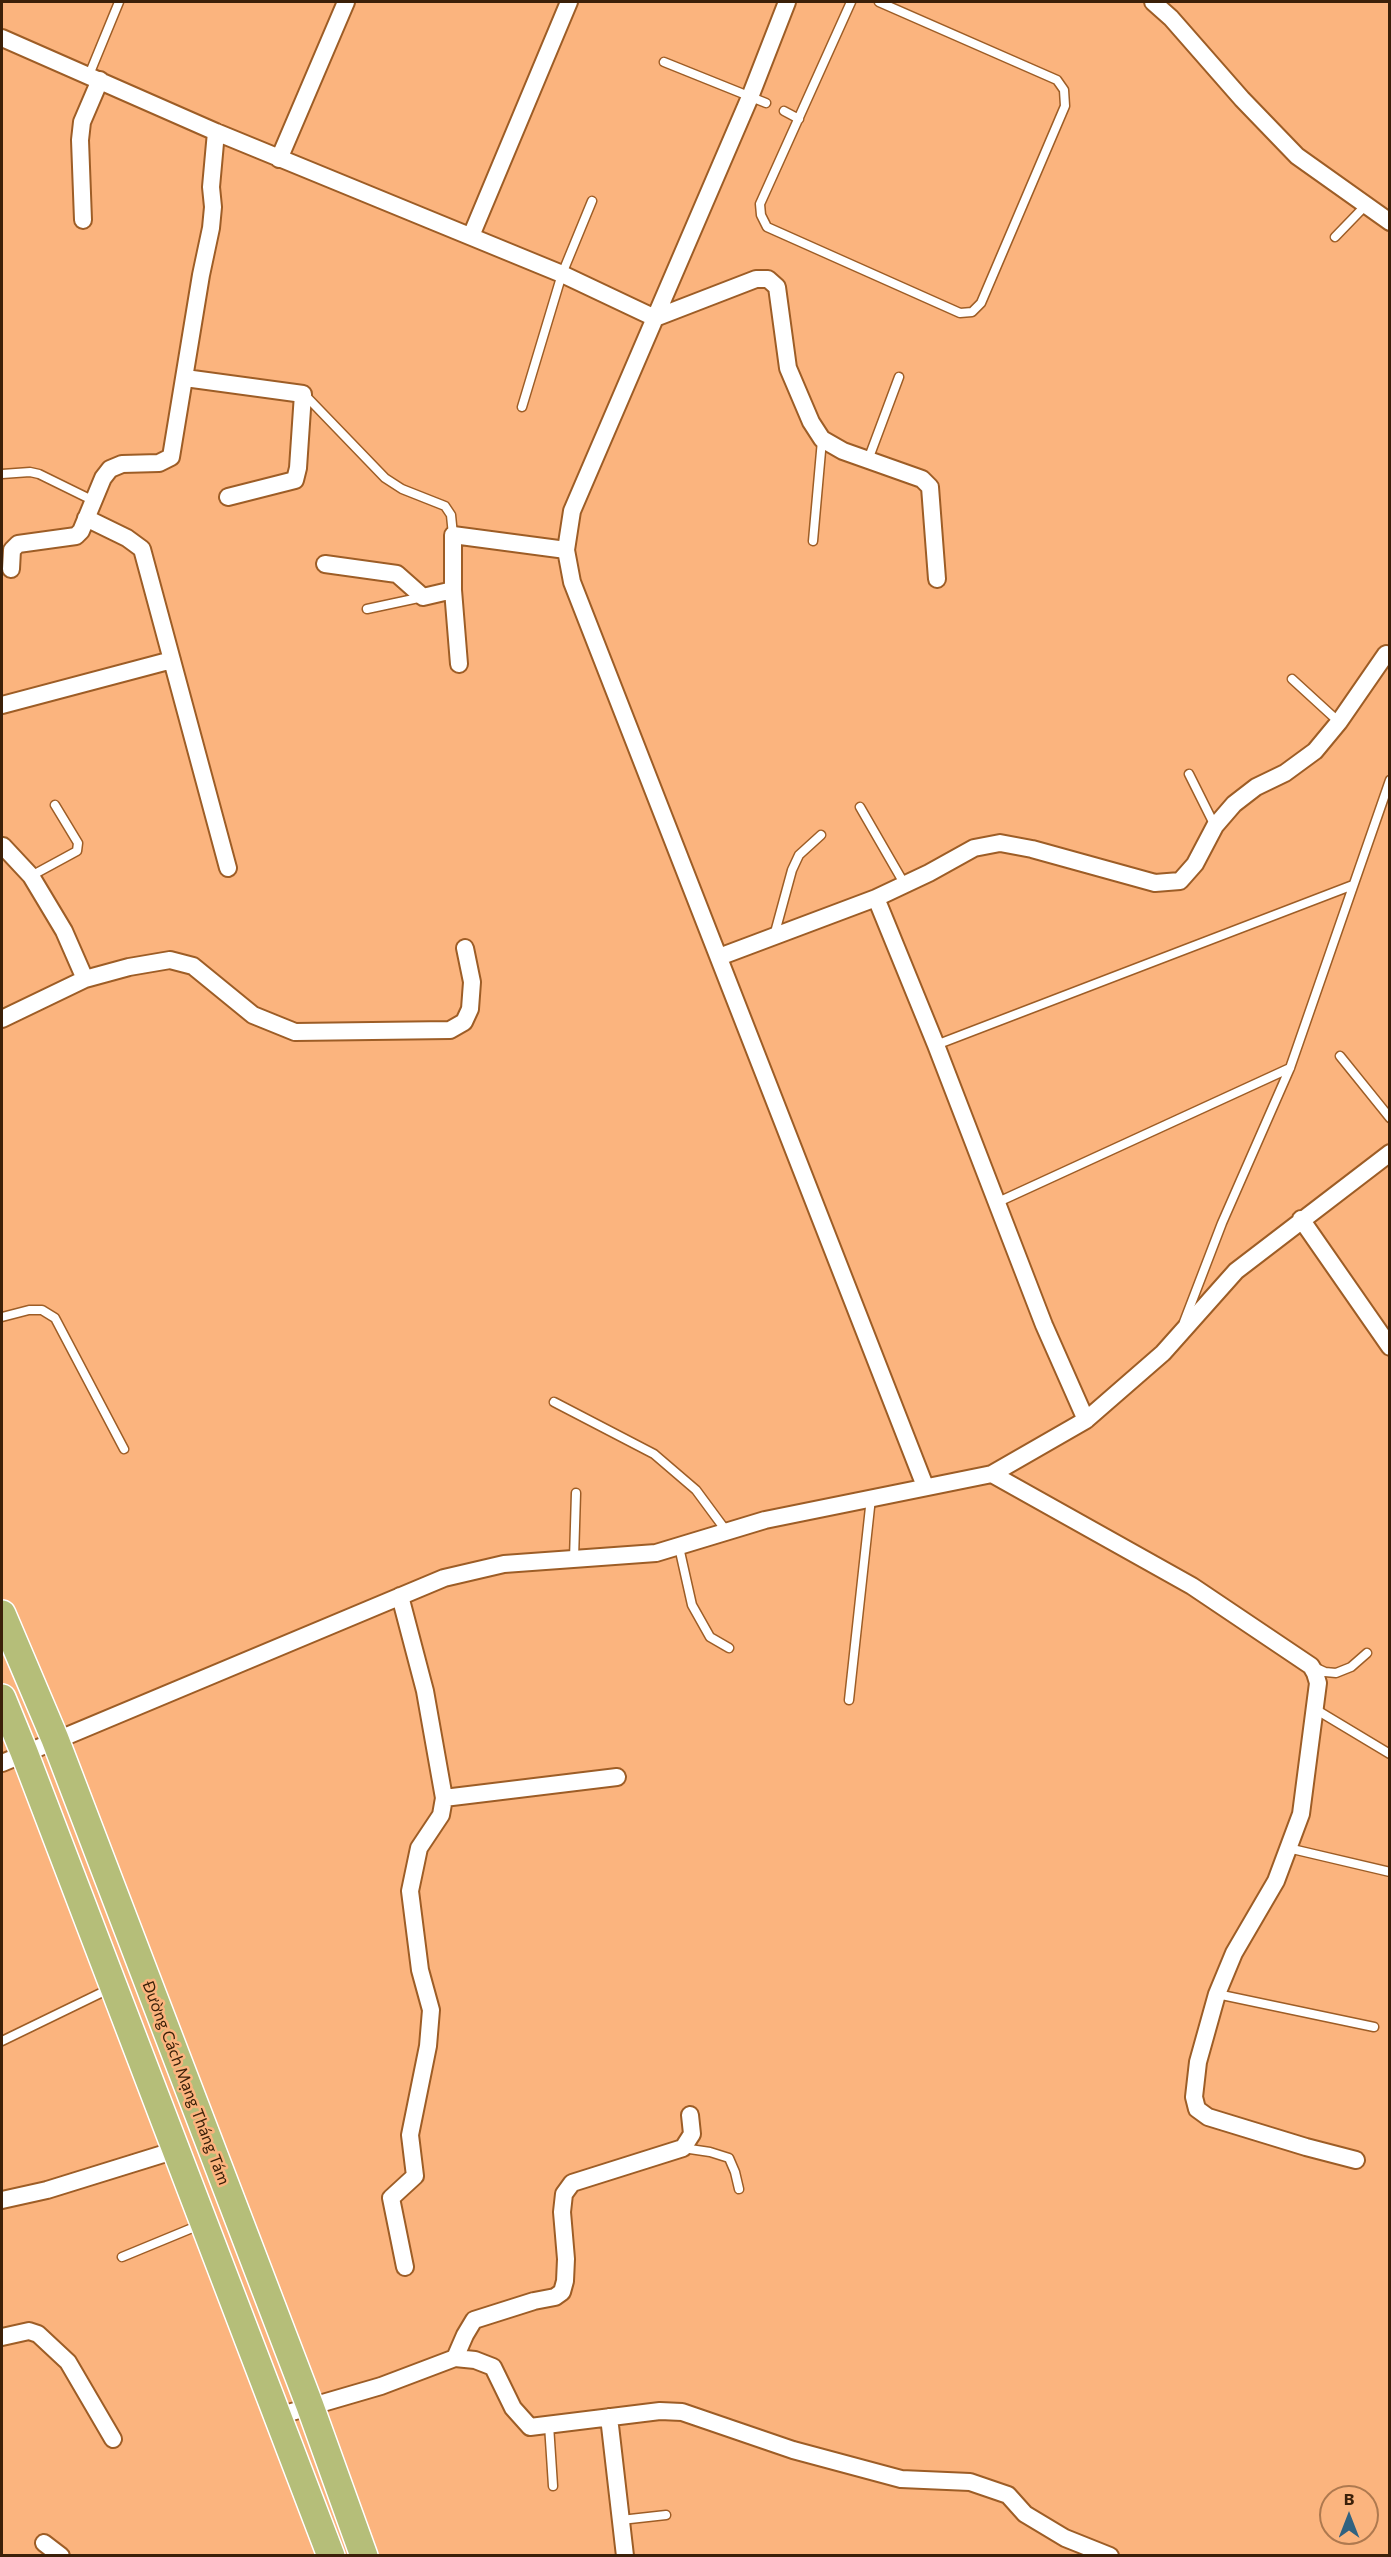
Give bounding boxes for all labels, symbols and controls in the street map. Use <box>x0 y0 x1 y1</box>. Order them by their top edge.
street label: Đường Cách Mạng Tháng Tám <box>138 1979 234 2187</box>
north arrow <box>1319 2485 1379 2545</box>
text: B <box>1344 2489 1354 2508</box>

